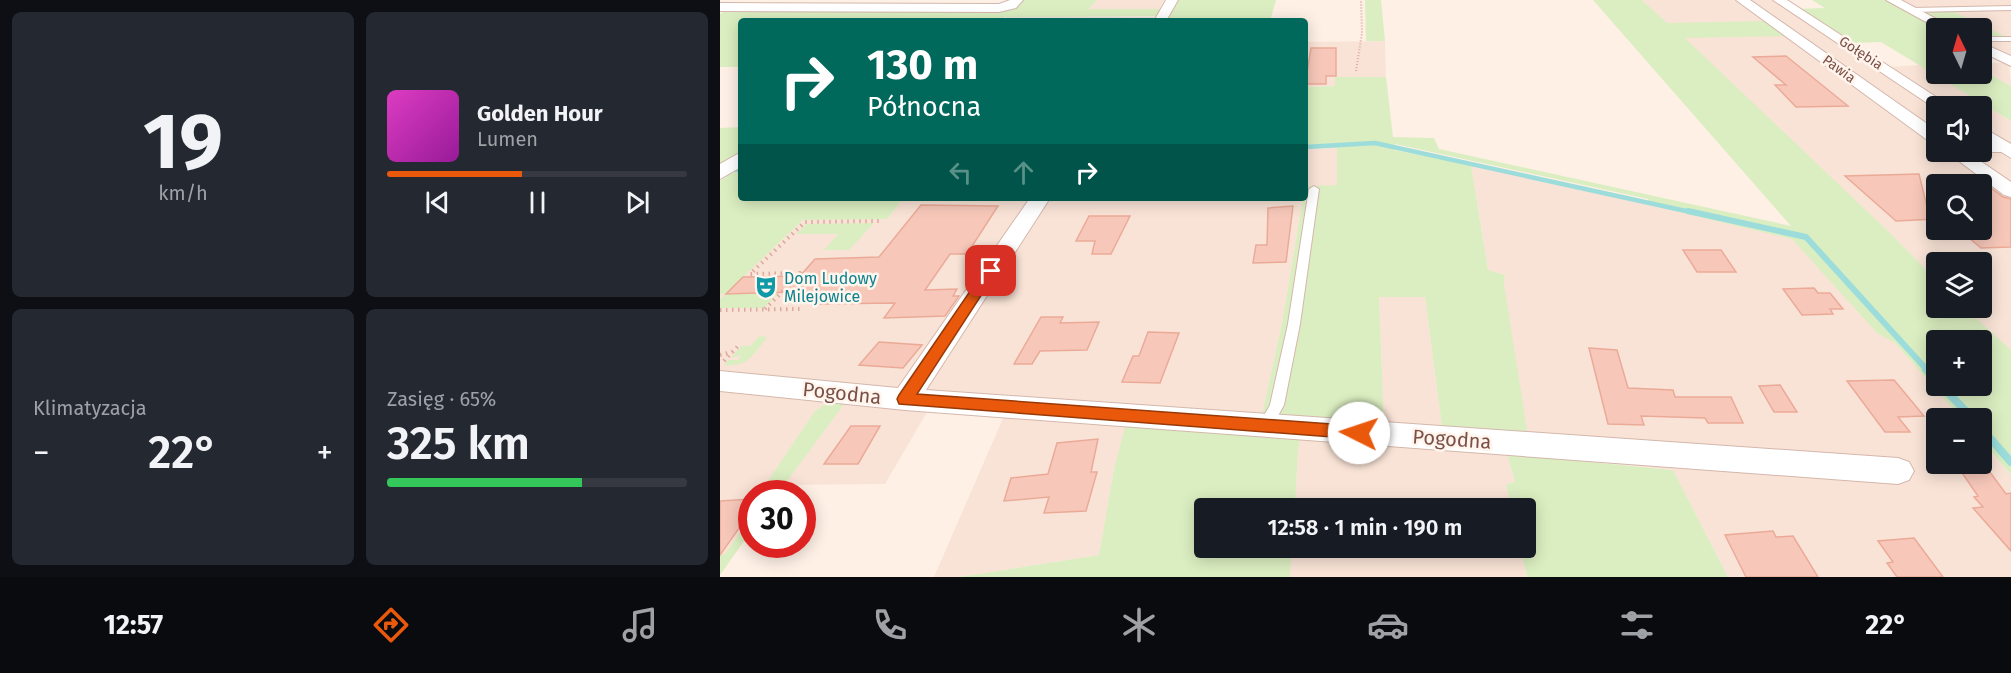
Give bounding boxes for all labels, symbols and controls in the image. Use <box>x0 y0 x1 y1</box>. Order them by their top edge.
north arrow <box>1926 18 1992 84</box>
map controls <box>1926 18 1992 474</box>
street label: Gołębia <box>1836 33 1886 73</box>
text: 130 m <box>867 40 978 90</box>
icon: right <box>768 42 846 120</box>
street label: Pawia <box>1819 51 1859 87</box>
text: Północna <box>867 91 981 123</box>
text: 19 <box>143 95 223 189</box>
button: sound <box>1926 96 1992 162</box>
text: Golden Hour <box>477 100 603 127</box>
text: Lumen <box>477 127 538 151</box>
icon: left <box>944 156 977 189</box>
icon: ahead <box>1007 156 1040 189</box>
icon: right <box>1070 156 1103 189</box>
button: search <box>1926 174 1992 240</box>
text: km/h <box>158 181 208 205</box>
icon: previous <box>421 186 454 219</box>
icon: pause <box>521 186 554 219</box>
icon: next <box>621 186 654 219</box>
pin <box>965 245 1016 296</box>
button: layers <box>1926 252 1992 318</box>
icon: arrive <box>974 254 1007 287</box>
place label: Dom Ludowy Milejowice <box>784 269 877 306</box>
theatre icon: Dom Ludowy Milejowice <box>753 274 779 300</box>
button: + <box>1926 330 1992 396</box>
street label: Pogodna <box>801 377 883 409</box>
text: Zasięg · 65% <box>387 387 496 411</box>
text: Klimatyzacja <box>33 396 147 420</box>
position arrow <box>1327 401 1391 465</box>
button: − <box>1926 408 1992 474</box>
text: 325 km <box>387 417 530 471</box>
street label: Pogodna <box>1412 424 1492 454</box>
text: 22° <box>148 426 218 480</box>
text: − <box>33 433 50 473</box>
text: + <box>317 433 333 473</box>
speed limit sign: 30 <box>738 480 816 558</box>
text: 12:58 · 1 min · 190 m <box>1268 514 1462 541</box>
icon: directions <box>370 604 412 646</box>
icon: music <box>619 604 661 646</box>
icon: phone <box>869 604 911 646</box>
icon: climate <box>1118 604 1160 646</box>
icon: car <box>1367 604 1409 646</box>
icon: filters <box>1616 604 1658 646</box>
text: 12:57 <box>104 609 163 641</box>
text: 22° <box>1865 609 1907 641</box>

